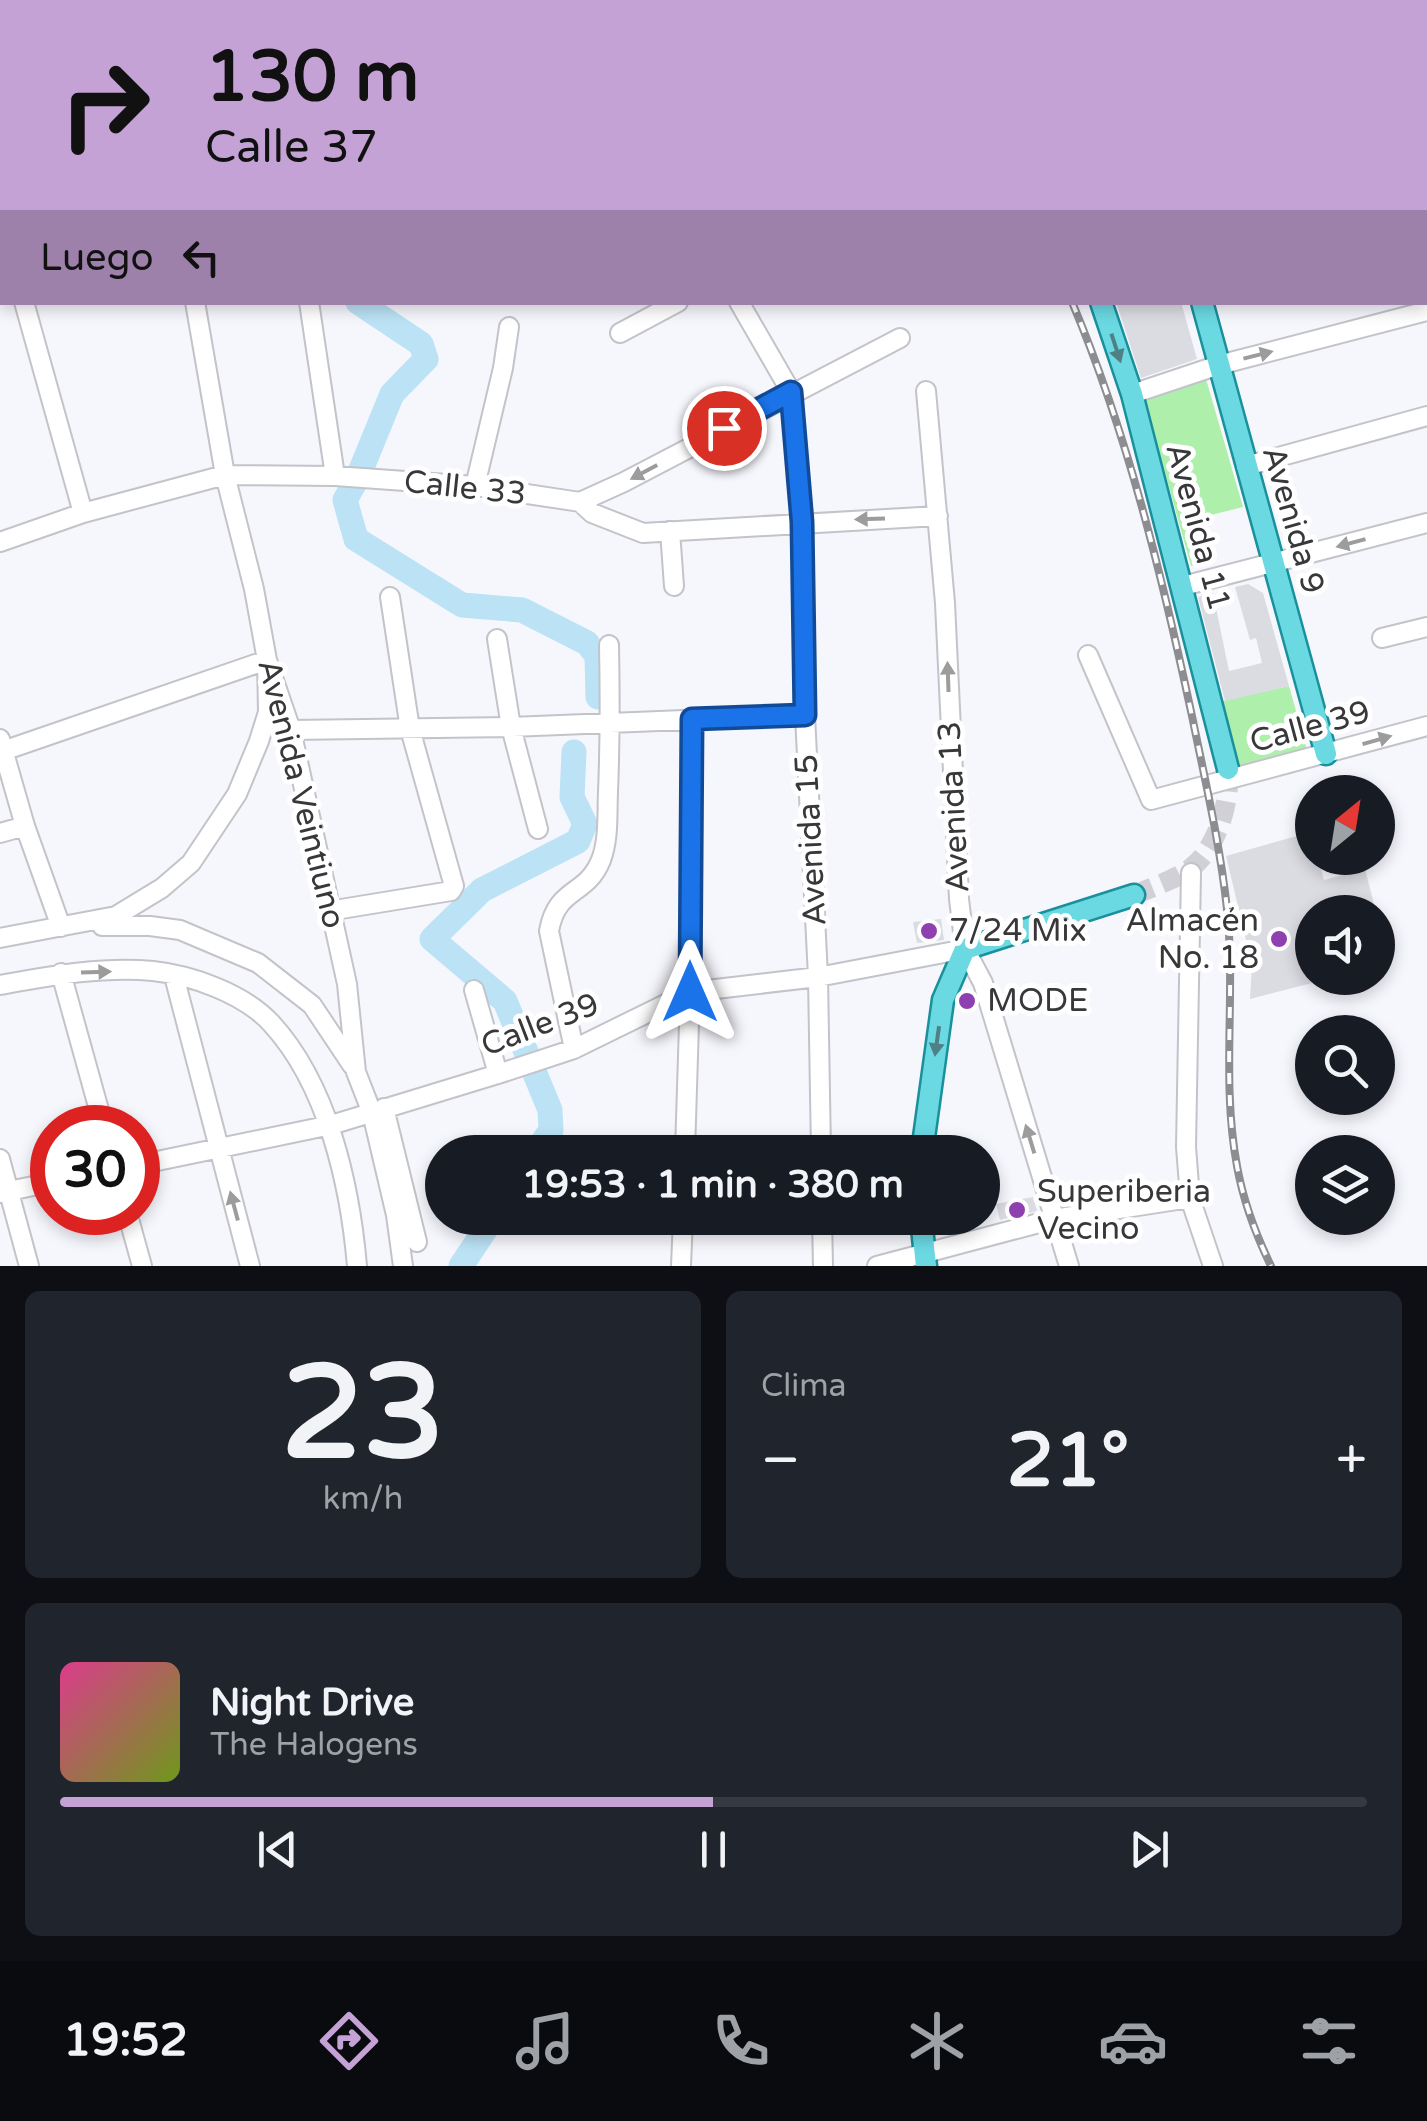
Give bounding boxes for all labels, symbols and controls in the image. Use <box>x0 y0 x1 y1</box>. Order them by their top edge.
text: 130 m <box>205 36 419 120</box>
icon: right <box>40 40 170 170</box>
text: Calle 37 <box>205 121 378 175</box>
icon: left <box>174 230 229 285</box>
text: Luego <box>40 235 154 281</box>
one-way arrow <box>1110 334 1125 364</box>
one-way arrow <box>1243 346 1274 362</box>
pin <box>682 386 767 471</box>
icon: arrive <box>697 401 752 456</box>
street label: Avenida 11 <box>1157 439 1239 615</box>
street label: Avenida 9 <box>1254 442 1332 598</box>
street label: Calle 33 <box>402 463 528 513</box>
one-way arrow <box>629 463 658 480</box>
one-way arrow <box>854 511 886 527</box>
one-way arrow <box>1335 536 1366 552</box>
street label: Avenida Veintiuno <box>249 656 353 932</box>
one-way arrow <box>939 660 955 692</box>
street label: Calle 39 <box>1246 693 1374 761</box>
street label: Avenida 13 <box>931 720 977 894</box>
one-way arrow <box>1362 732 1393 748</box>
street label: Avenida 15 <box>788 753 834 927</box>
north arrow <box>1295 775 1395 875</box>
map controls <box>1295 775 1395 1235</box>
button: sound <box>1295 895 1395 995</box>
place label: Almacén No. 18 <box>1125 902 1259 977</box>
place label: 7/24 Mix <box>949 912 1087 950</box>
marker: 7/24 Mix <box>918 920 940 942</box>
marker: Almacén No. 18 <box>1268 928 1290 950</box>
position arrow <box>638 940 742 1044</box>
one-way arrow <box>81 964 113 980</box>
place label: MODE <box>987 982 1088 1020</box>
street label: Calle 39 <box>476 985 604 1065</box>
marker: MODE <box>956 990 978 1012</box>
button: search <box>1295 1015 1395 1115</box>
one-way arrow <box>929 1026 945 1058</box>
speed limit sign: 30 <box>30 1105 160 1235</box>
one-way arrow <box>1022 1123 1037 1154</box>
button: layers <box>1295 1135 1395 1235</box>
text: 19:53 · 1 min · 380 m <box>521 1162 904 1208</box>
place label: Superiberia Vecino <box>1037 1173 1211 1248</box>
one-way arrow <box>226 1190 242 1221</box>
marker: Superiberia Vecino <box>1006 1199 1028 1221</box>
text: 23 <box>281 1337 445 1493</box>
text: Clima <box>761 1367 847 1405</box>
text: 21° <box>1007 1416 1129 1506</box>
text: − <box>761 1428 800 1494</box>
text: + <box>1336 1428 1367 1494</box>
text: km/h <box>323 1480 403 1518</box>
text: Night Drive <box>210 1680 414 1726</box>
text: The Halogens <box>210 1726 418 1764</box>
icon: previous <box>250 1822 305 1877</box>
icon: pause <box>686 1822 741 1877</box>
icon: next <box>1122 1822 1177 1877</box>
icon: directions <box>314 2006 384 2076</box>
icon: music <box>510 2006 580 2076</box>
icon: phone <box>706 2006 776 2076</box>
icon: climate <box>902 2006 972 2076</box>
icon: car <box>1098 2006 1168 2076</box>
icon: filters <box>1294 2006 1364 2076</box>
text: 19:52 <box>63 2014 188 2068</box>

